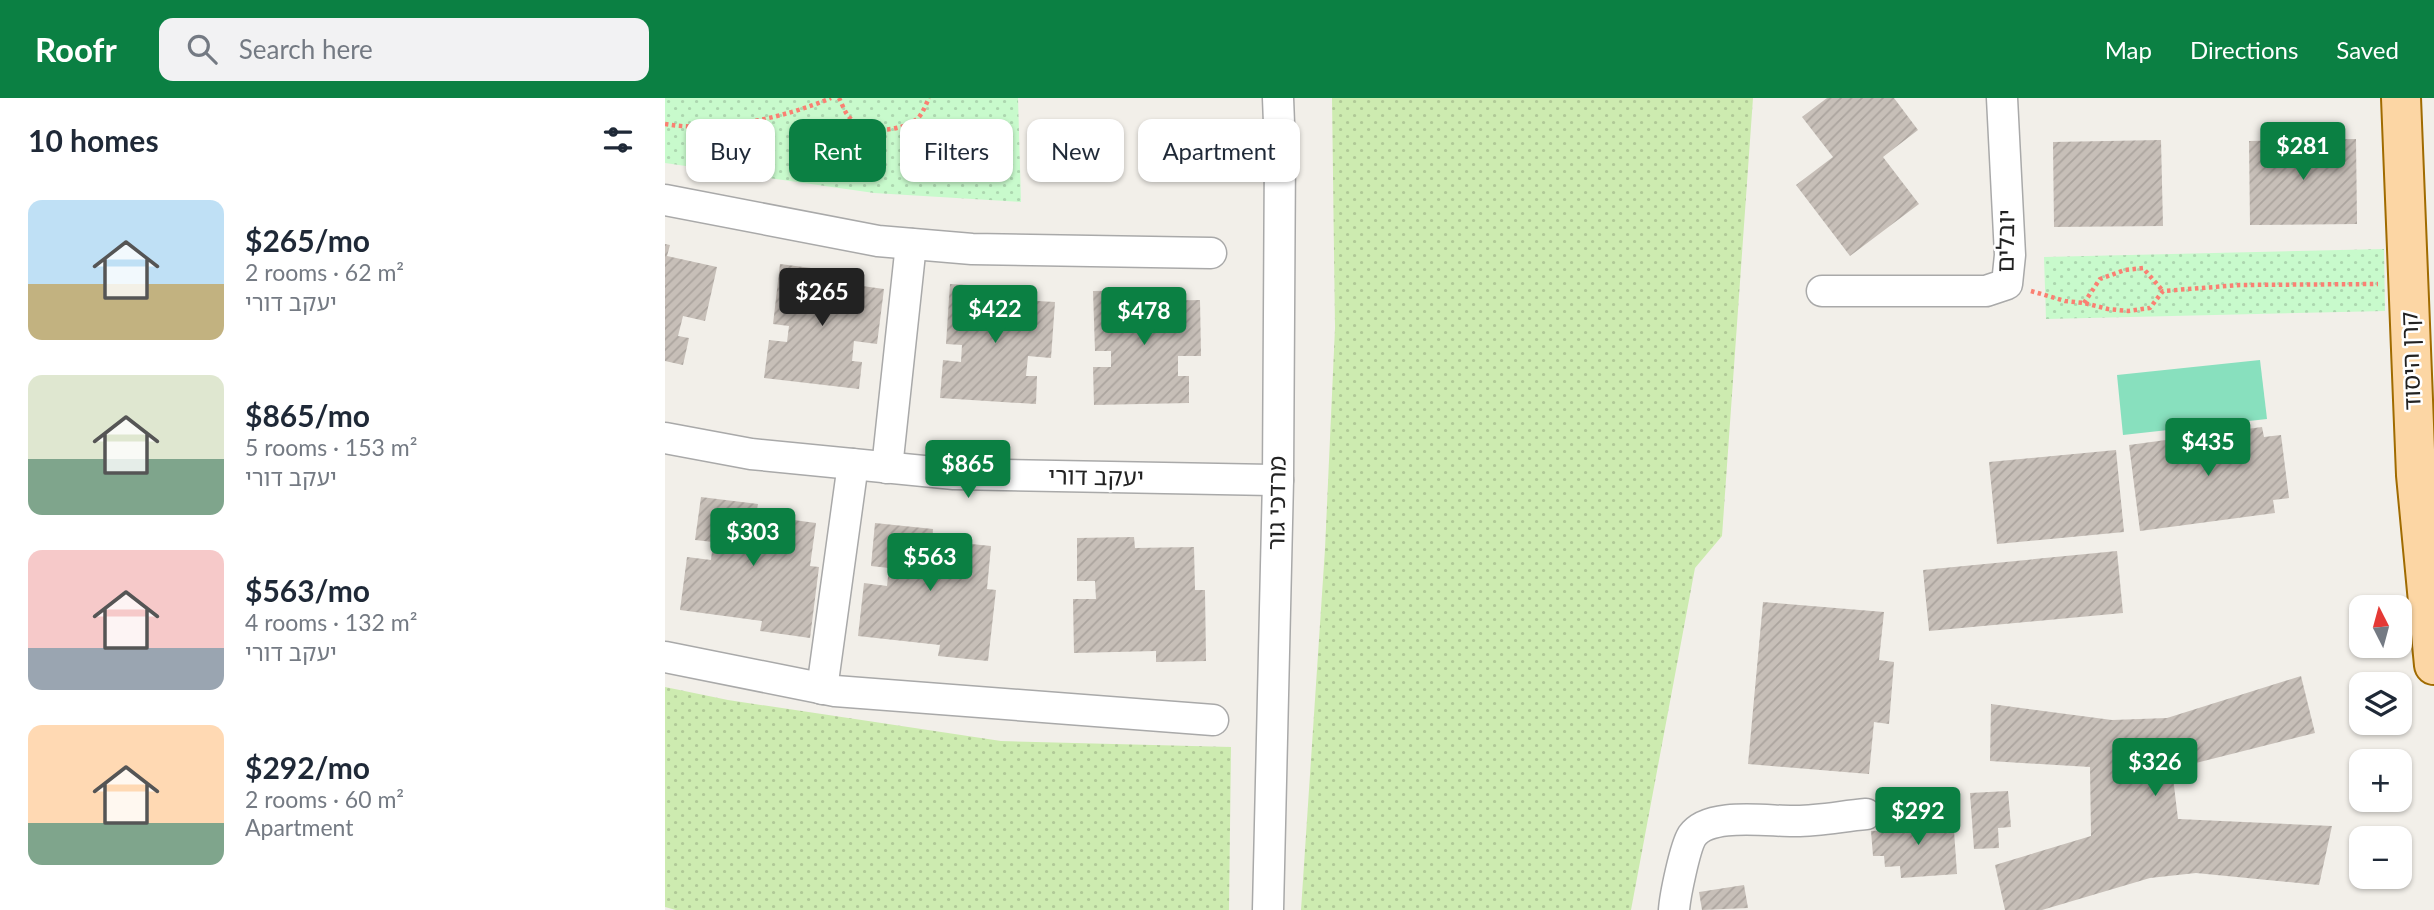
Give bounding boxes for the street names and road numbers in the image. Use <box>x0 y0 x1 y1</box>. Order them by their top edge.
street label: יובלים <box>1989 209 2020 273</box>
street label: קרן היסוד <box>2393 311 2426 411</box>
street label: מרדכי גור <box>1260 455 1291 551</box>
street label: יעקב דורי <box>1048 460 1144 491</box>

